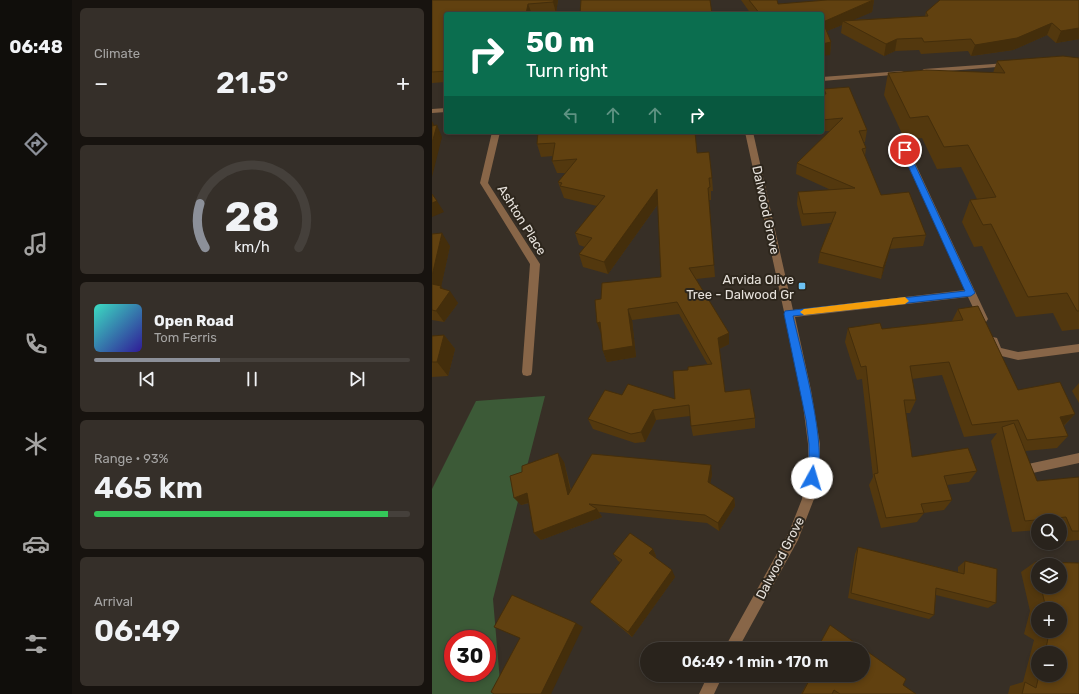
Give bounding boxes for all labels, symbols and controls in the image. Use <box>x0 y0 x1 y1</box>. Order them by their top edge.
text: 50 m <box>526 26 595 59</box>
icon: right <box>460 28 512 80</box>
text: 06:48 <box>9 36 63 58</box>
text: Climate <box>94 46 140 61</box>
text: Turn right <box>526 60 608 82</box>
text: 21.5° <box>216 65 289 101</box>
text: − <box>94 70 108 97</box>
text: + <box>396 70 410 97</box>
icon: left <box>560 104 582 126</box>
icon: ahead <box>602 104 624 126</box>
icon: ahead <box>644 104 666 126</box>
icon: right <box>686 104 708 126</box>
icon: directions <box>22 130 50 158</box>
pin <box>888 133 922 167</box>
icon: arrive <box>894 139 916 161</box>
street label: Dalwood Grove <box>749 164 783 256</box>
street label: Ashton Place <box>494 182 550 258</box>
text: 28 <box>224 192 280 241</box>
icon: music <box>22 230 50 258</box>
text: km/h <box>234 238 270 255</box>
place label: Arvida Olive Tree - Dalwood Gr <box>686 272 794 302</box>
marker: Arvida Olive Tree - Dalwood Gr <box>797 281 807 291</box>
text: Open Road <box>154 312 234 330</box>
icon: phone <box>22 330 50 358</box>
text: Tom Ferris <box>154 330 217 345</box>
icon: previous <box>136 368 158 390</box>
icon: pause <box>241 368 263 390</box>
icon: next <box>346 368 368 390</box>
icon: climate <box>22 430 50 458</box>
text: Range · 93% <box>94 451 168 466</box>
position arrow <box>791 457 833 499</box>
text: 465 km <box>94 470 203 506</box>
street label: Dalwood Grove <box>753 514 807 602</box>
map controls <box>1031 514 1067 682</box>
button: search <box>1031 514 1067 550</box>
icon: car <box>22 530 50 558</box>
button: layers <box>1031 558 1067 594</box>
text: Arrival <box>94 594 133 609</box>
button: + <box>1031 602 1067 638</box>
text: 06:49 <box>94 613 180 649</box>
icon: filters <box>22 630 50 658</box>
speed limit sign: 30 <box>444 630 496 682</box>
button: − <box>1031 646 1067 682</box>
text: 06:49 · 1 min · 170 m <box>682 653 828 671</box>

